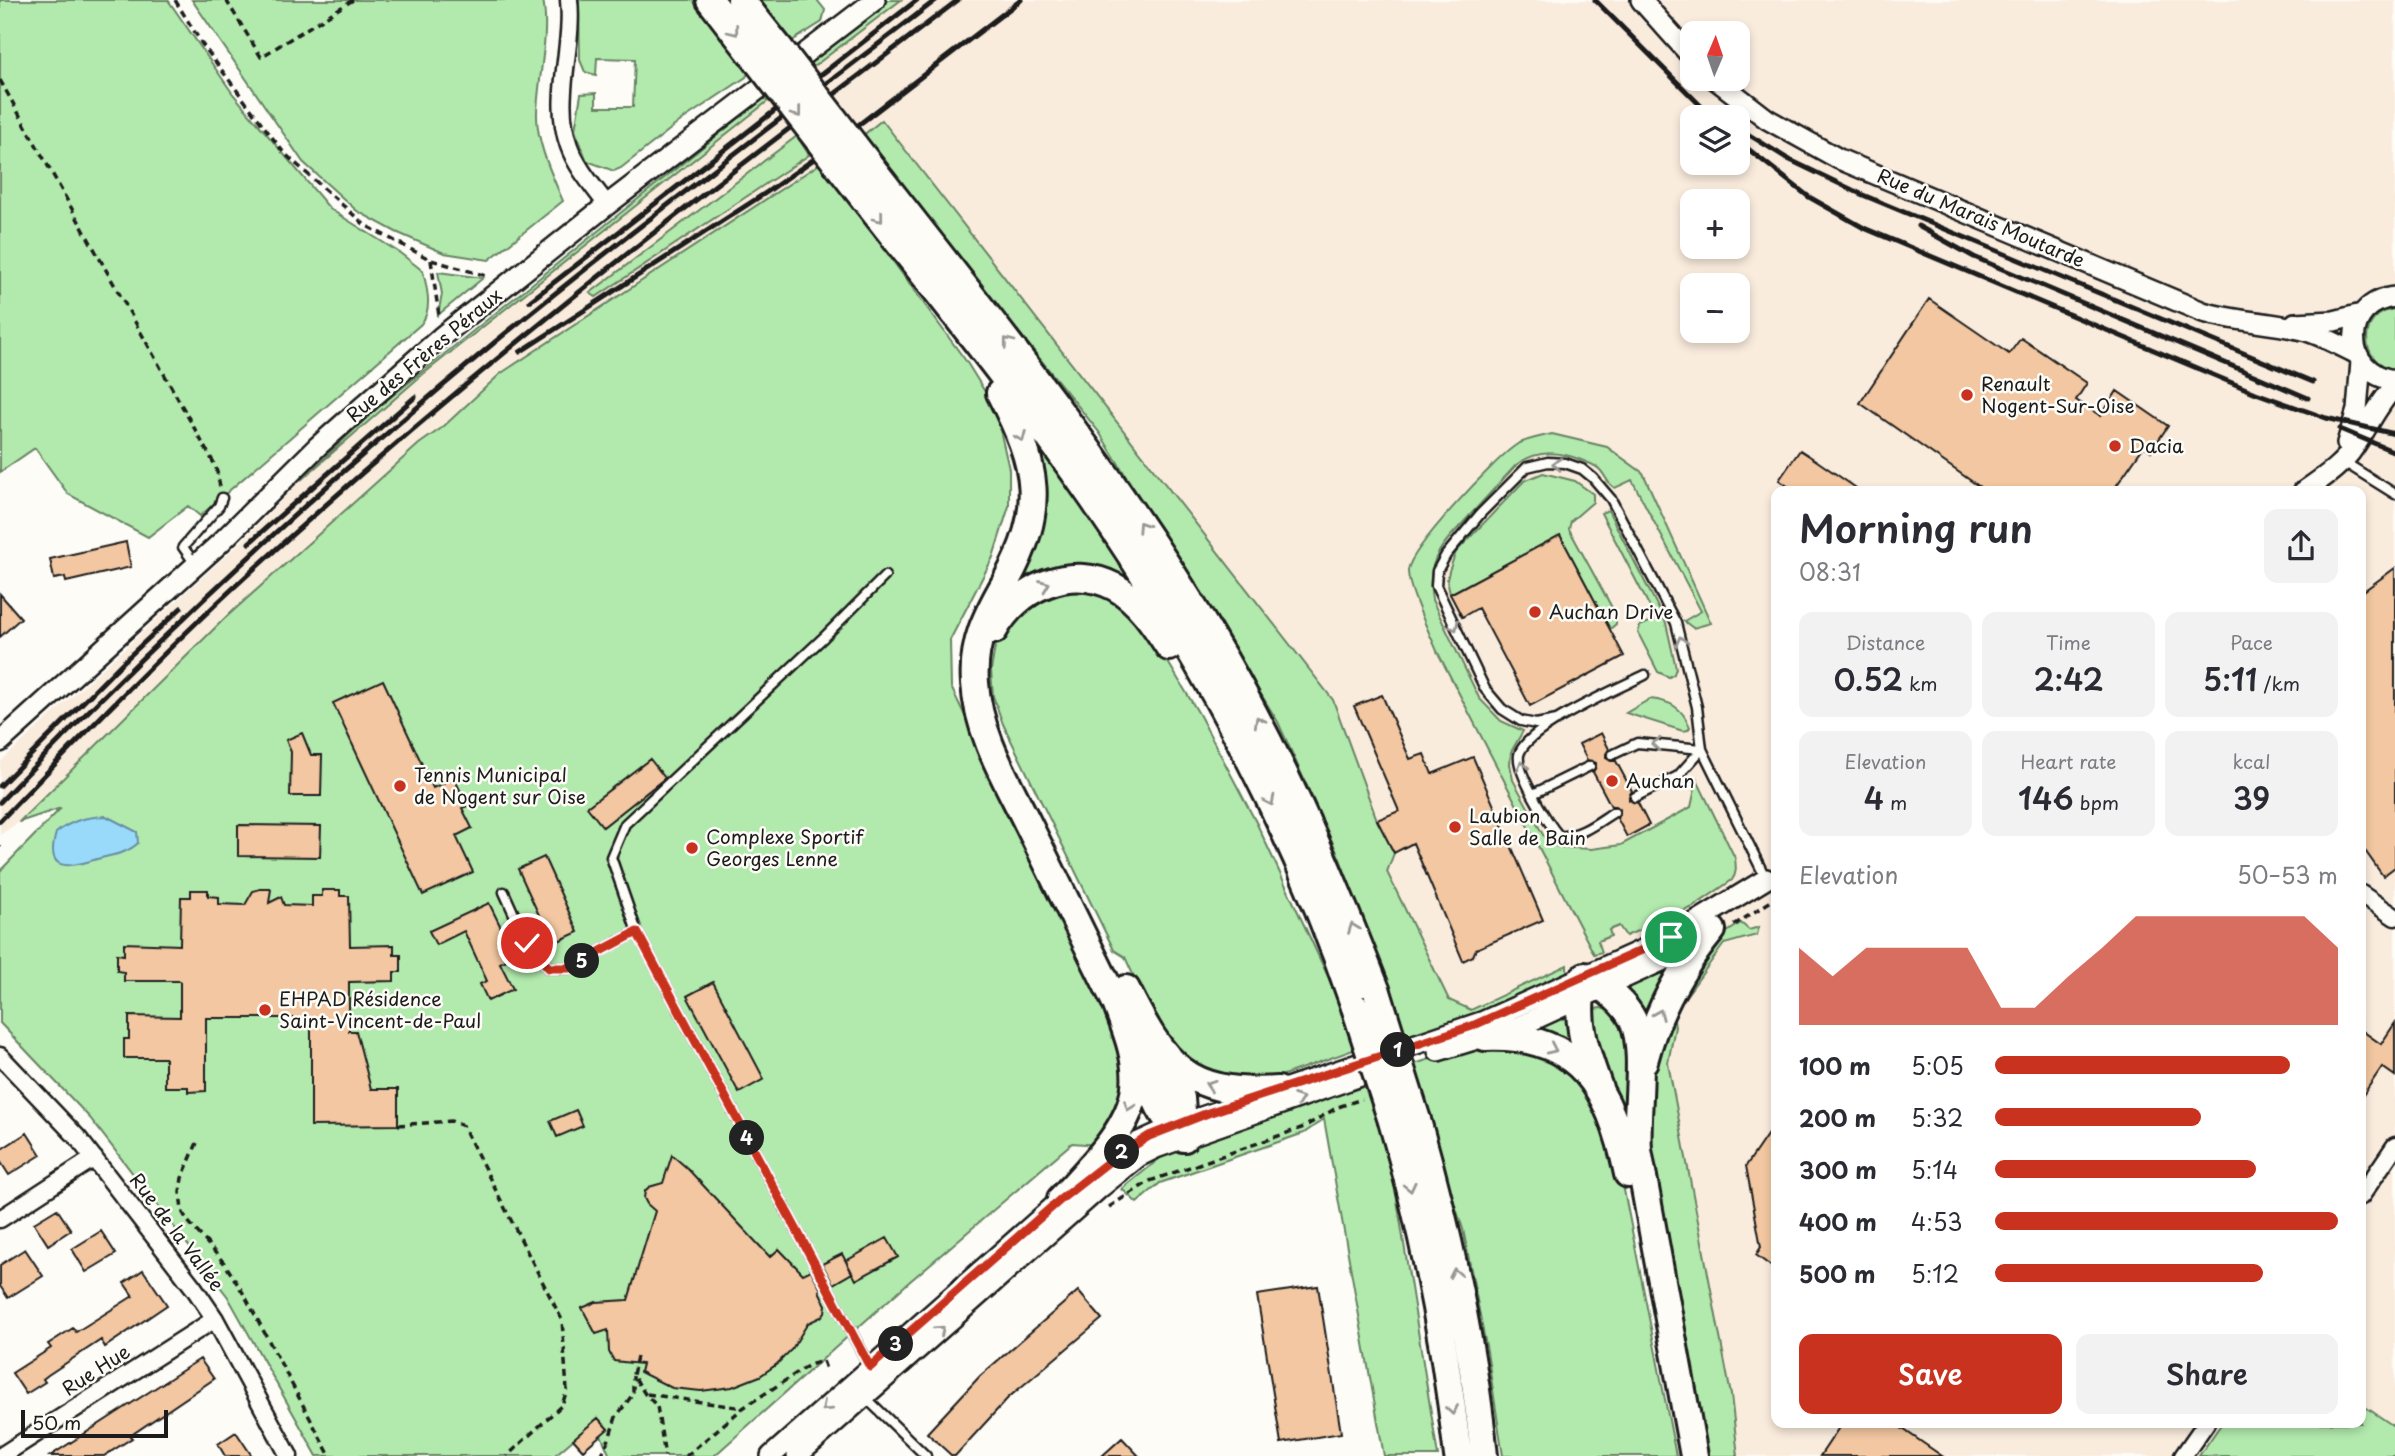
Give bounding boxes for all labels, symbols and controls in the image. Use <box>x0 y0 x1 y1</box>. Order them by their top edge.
north arrow <box>1680 21 1750 91</box>
map controls <box>1680 21 1750 343</box>
one-way arrow <box>725 23 738 36</box>
one-way arrow <box>789 105 802 118</box>
button: layers <box>1680 105 1750 175</box>
street label: Rue du Marais Moutarde <box>1873 161 2089 273</box>
button: + <box>1680 189 1750 259</box>
one-way arrow <box>870 210 883 222</box>
button: − <box>1680 273 1750 343</box>
street label: Rue des Frères Péraux <box>340 281 507 428</box>
one-way arrow <box>1003 338 1016 350</box>
place label: Renault Nogent-Sur-Oise <box>1981 369 2135 419</box>
marker: Renault Nogent-Sur-Oise <box>1959 387 1975 403</box>
one-way arrow <box>1013 431 1027 443</box>
place label: Dacia <box>2129 431 2184 459</box>
marker: Dacia <box>2107 438 2123 454</box>
one-way arrow <box>1551 456 1562 471</box>
text: Morning run <box>1799 499 2033 556</box>
button: share <box>2264 509 2338 583</box>
one-way arrow <box>1137 521 1150 534</box>
text: 08:31 <box>1799 554 1861 589</box>
one-way arrow <box>1039 579 1051 593</box>
place label: Auchan Drive <box>1549 597 1673 625</box>
marker: Auchan Drive <box>1527 604 1543 620</box>
one-way arrow <box>1446 619 1460 631</box>
text: Distance <box>1846 628 1925 656</box>
text: Time <box>2046 628 2091 656</box>
text: Pace <box>2230 628 2273 656</box>
one-way arrow <box>1675 635 1689 647</box>
text: 0.52 <box>1833 656 1903 701</box>
text: 2:42 <box>2033 656 2104 701</box>
text: 5:11 <box>2203 656 2257 701</box>
text: km <box>1903 669 1938 697</box>
text: /km <box>2257 669 2300 697</box>
one-way arrow <box>1254 716 1267 728</box>
one-way arrow <box>1650 737 1662 752</box>
text: Elevation <box>1845 747 1926 775</box>
text: Heart rate <box>2021 747 2116 775</box>
text: kcal <box>2233 747 2270 775</box>
place label: Tennis Municipal de Nogent sur Oise <box>414 760 586 810</box>
one-way arrow <box>1516 760 1530 772</box>
place label: Auchan <box>1626 766 1695 794</box>
marker: Auchan <box>1604 773 1620 789</box>
text: 4 <box>1864 775 1884 820</box>
text: 146 <box>2018 775 2074 820</box>
text: 39 <box>2233 775 2270 820</box>
marker: Tennis Municipal de Nogent sur Oise <box>392 778 408 794</box>
text: m <box>1884 788 1907 816</box>
text: bpm <box>2074 788 2119 816</box>
one-way arrow <box>1262 794 1276 806</box>
place label: Laubion Salle de Bain <box>1469 801 1586 851</box>
marker: Laubion Salle de Bain <box>1447 819 1463 835</box>
place label: Complexe Sportif Georges Lenne <box>706 822 865 872</box>
marker: Complexe Sportif Georges Lenne <box>684 840 700 856</box>
text: Elevation <box>1799 857 1898 892</box>
text: 50–53 m <box>2237 857 2338 892</box>
pin <box>1641 907 1701 967</box>
pin <box>497 913 557 973</box>
icon: arrive <box>1652 918 1690 956</box>
one-way arrow <box>1347 922 1361 935</box>
icon: check <box>508 924 546 962</box>
pin: 5 <box>564 944 600 978</box>
text: 5 <box>575 946 588 974</box>
place label: EHPAD Résidence Saint-Vincent-de-Paul <box>279 984 481 1034</box>
marker: EHPAD Résidence Saint-Vincent-de-Paul <box>257 1002 273 1018</box>
one-way arrow <box>1651 1009 1665 1021</box>
pin: 1 <box>1380 1032 1416 1068</box>
text: 1 <box>1393 1035 1402 1063</box>
one-way arrow <box>1544 1040 1557 1054</box>
text: 100 m <box>1799 1048 1871 1083</box>
text: 5:05 <box>1911 1048 1964 1083</box>
one-way arrow <box>1205 1079 1217 1093</box>
one-way arrow <box>1292 1093 1304 1107</box>
one-way arrow <box>1124 1099 1138 1111</box>
text: 200 m <box>1799 1100 1876 1135</box>
text: 5:32 <box>1911 1100 1963 1135</box>
pin: 4 <box>730 1120 764 1156</box>
text: 4 <box>740 1123 753 1151</box>
pin: 2 <box>1104 1134 1140 1170</box>
text: 2 <box>1115 1137 1128 1165</box>
text: 300 m <box>1799 1152 1877 1187</box>
text: 5:14 <box>1911 1152 1958 1187</box>
street label: Rue de la Vallée <box>124 1167 232 1296</box>
one-way arrow <box>1402 1181 1416 1193</box>
text: 400 m <box>1799 1204 1877 1239</box>
text: 4:53 <box>1911 1204 1962 1239</box>
text: 500 m <box>1799 1256 1876 1291</box>
text: 5:12 <box>1911 1256 1959 1291</box>
one-way arrow <box>1448 1267 1463 1279</box>
pin: 3 <box>878 1326 914 1362</box>
one-way arrow <box>932 1326 945 1338</box>
text: 3 <box>889 1329 902 1357</box>
button: Save <box>1799 1334 2062 1414</box>
button: Share <box>2076 1334 2338 1414</box>
street label: Rue Hue <box>56 1337 135 1402</box>
one-way arrow <box>821 1399 834 1411</box>
one-way arrow <box>1444 1405 1459 1416</box>
scale bar <box>21 1407 168 1439</box>
text: 50 m <box>32 1408 81 1436</box>

